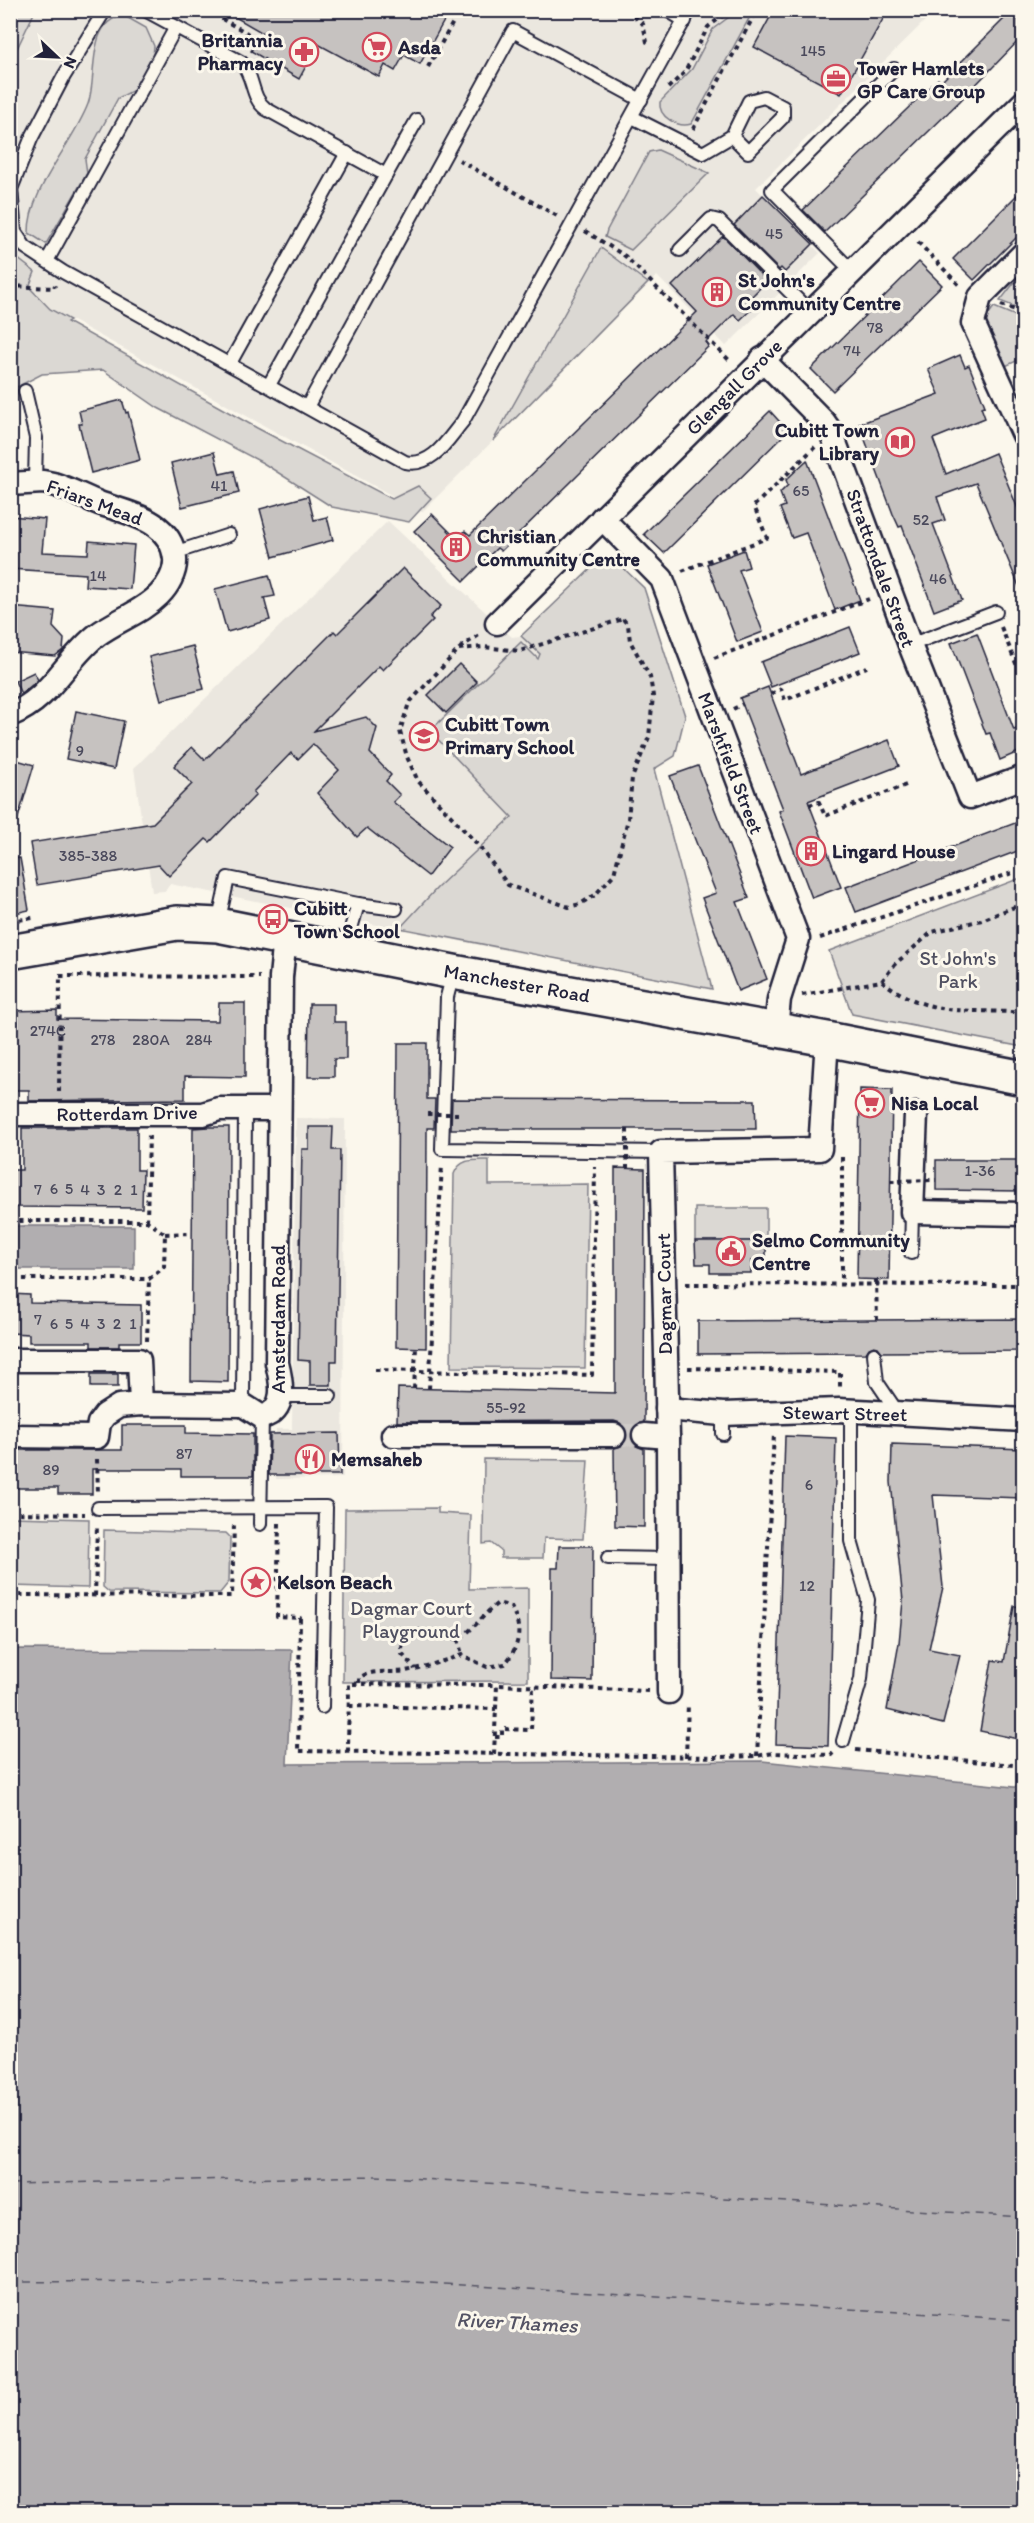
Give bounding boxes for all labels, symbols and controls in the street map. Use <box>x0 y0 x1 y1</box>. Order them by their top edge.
north arrow <box>27 27 87 87</box>
place label: Britannia Pharmacy <box>197 28 284 76</box>
supermarket icon: Asda <box>361 31 393 63</box>
place label: Asda <box>397 35 441 59</box>
pharmacy icon: Britannia Pharmacy <box>288 36 320 68</box>
house number: 145 <box>800 41 826 60</box>
text: N <box>59 54 81 71</box>
place label: Tower Hamlets GP Care Group <box>856 56 985 104</box>
office icon: Tower Hamlets GP Care Group <box>820 63 852 95</box>
house number: 45 <box>765 224 783 243</box>
place label: St John's Community Centre <box>738 268 902 316</box>
building icon: St John's Community Centre <box>701 276 733 308</box>
house number: 78 <box>867 318 884 337</box>
street label: Glengall Grove <box>681 334 787 440</box>
house number: 74 <box>843 341 861 360</box>
place label: Cubitt Town Library <box>775 418 880 466</box>
library icon: Cubitt Town Library <box>884 426 916 458</box>
street label: Friars Mead <box>44 473 146 531</box>
house number: 41 <box>210 476 228 495</box>
house number: 65 <box>793 481 809 500</box>
street label: Strattondale Street <box>841 485 921 651</box>
house number: 52 <box>913 510 930 529</box>
place label: Christian Community Centre <box>477 524 641 572</box>
building icon: Christian Community Centre <box>440 531 472 563</box>
house number: 14 <box>89 566 107 585</box>
house number: 46 <box>929 569 947 588</box>
street label: Marshfield Street <box>693 689 769 838</box>
place label: Cubitt Town Primary School <box>445 712 575 760</box>
school or university icon: Cubitt Town Primary School <box>408 720 440 752</box>
house number: 9 <box>76 741 84 760</box>
building icon: Lingard House <box>795 835 827 867</box>
place label: Lingard House <box>832 839 956 864</box>
house number: 385-388 <box>59 846 118 865</box>
place label: Cubitt Town School <box>293 896 400 943</box>
bus stop icon: Cubitt Town School <box>257 903 289 935</box>
park label: St John's Park <box>920 946 997 993</box>
street label: Manchester Road <box>442 958 592 1008</box>
house number: 274C <box>30 1021 66 1040</box>
house number: 278 <box>90 1030 116 1049</box>
house number: 280A <box>132 1030 170 1049</box>
house number: 284 <box>186 1030 213 1049</box>
supermarket icon: Nisa Local <box>854 1087 886 1119</box>
place label: Nisa Local <box>891 1091 979 1115</box>
street label: Rotterdam Drive <box>56 1100 198 1126</box>
house number: 1-36 <box>964 1161 996 1180</box>
house number: 6 <box>50 1179 58 1198</box>
house number: 5 <box>65 1179 73 1198</box>
house number: 7 <box>34 1180 42 1199</box>
house number: 4 <box>80 1180 90 1199</box>
house number: 3 <box>97 1180 106 1199</box>
house number: 2 <box>114 1180 123 1199</box>
house number: 1 <box>130 1180 138 1199</box>
place label: Selmo Community Centre <box>752 1228 910 1275</box>
street label: Dagmar Court <box>651 1232 677 1355</box>
public building icon: Selmo Community Centre <box>715 1235 747 1267</box>
street label: Amsterdam Road <box>266 1244 290 1394</box>
house number: 7 <box>34 1310 42 1329</box>
house number: 6 <box>50 1314 58 1333</box>
house number: 5 <box>65 1314 73 1333</box>
house number: 4 <box>80 1314 90 1333</box>
house number: 3 <box>97 1314 106 1333</box>
house number: 2 <box>113 1314 122 1333</box>
house number: 1 <box>129 1314 137 1333</box>
house number: 55-92 <box>486 1398 527 1417</box>
street label: Stewart Street <box>782 1400 908 1426</box>
restaurant icon: Memsaheb <box>294 1443 326 1475</box>
house number: 87 <box>176 1444 192 1463</box>
place label: Memsaheb <box>331 1447 423 1471</box>
house number: 89 <box>42 1460 60 1479</box>
house number: 6 <box>805 1475 813 1494</box>
place icon: Kelson Beach <box>240 1566 272 1598</box>
place label: Kelson Beach <box>277 1570 393 1594</box>
house number: 12 <box>799 1576 816 1595</box>
park label: Dagmar Court Playground <box>350 1596 472 1643</box>
water label: River Thames <box>456 2306 580 2338</box>

